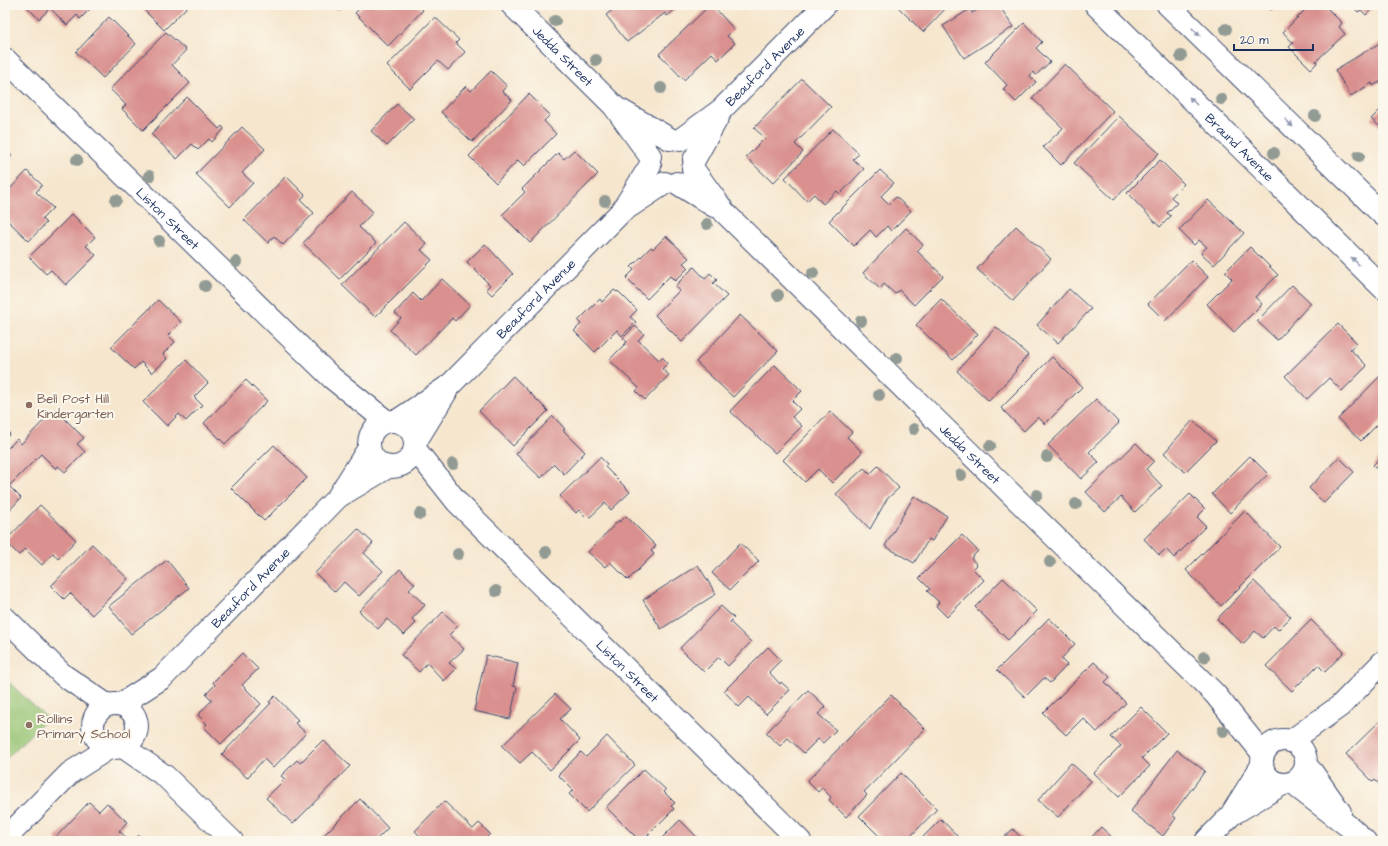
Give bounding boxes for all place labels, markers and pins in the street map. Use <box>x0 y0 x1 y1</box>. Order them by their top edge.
place label: Bell Post Hill Kindergarten <box>37 390 114 424</box>
marker: Bell Post Hill Kindergarten <box>24 400 34 410</box>
place label: Rollins Primary School <box>37 710 130 744</box>
marker: Rollins Primary School <box>24 720 34 730</box>

